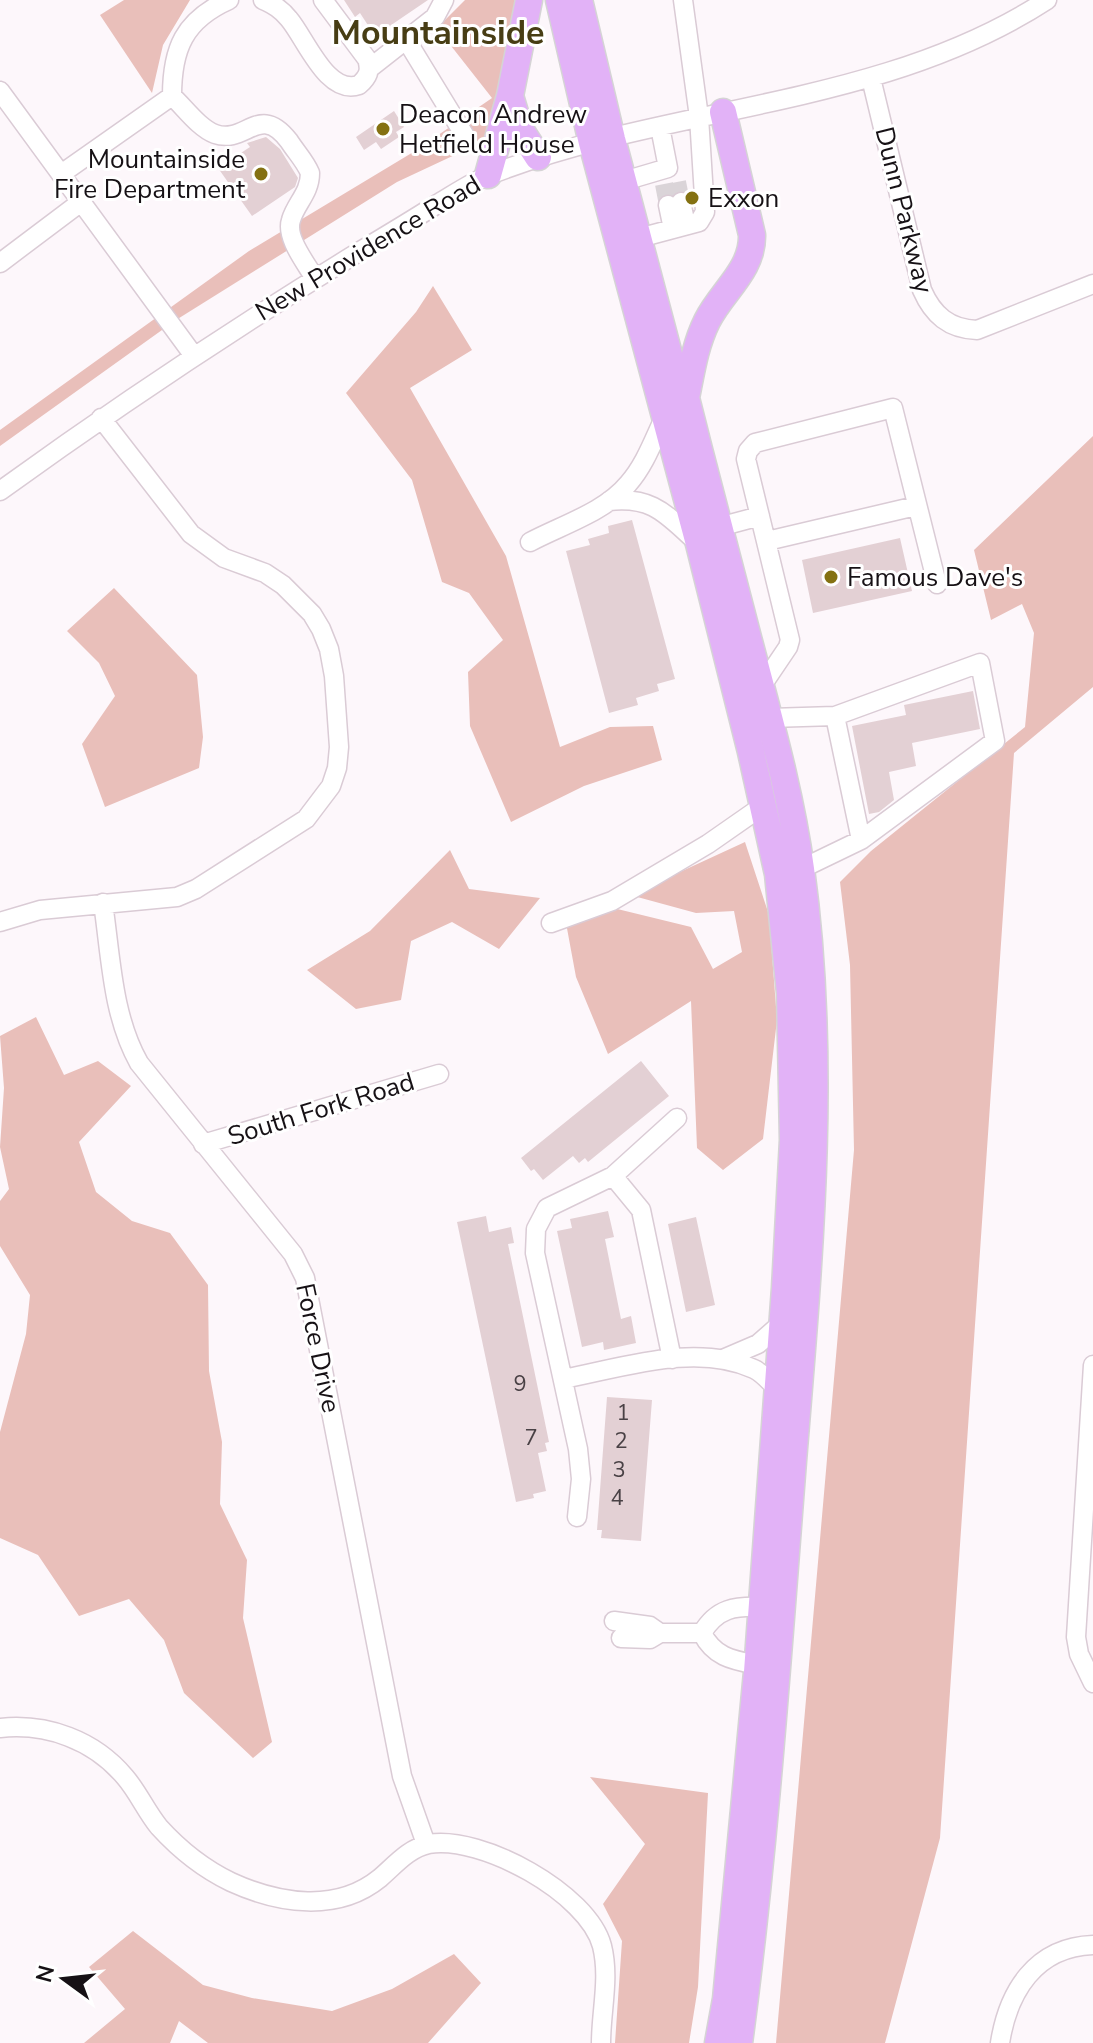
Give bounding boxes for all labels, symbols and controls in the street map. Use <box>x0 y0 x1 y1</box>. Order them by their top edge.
district label: Mountainside <box>332 10 544 56</box>
place label: Deacon Andrew Hetfield House <box>399 97 587 162</box>
marker: Deacon Andrew Hetfield House <box>374 120 392 138</box>
street label: Dunn Parkway <box>866 123 942 297</box>
place label: Mountainside Fire Department <box>54 142 246 207</box>
marker: Mountainside Fire Department <box>252 165 270 183</box>
street label: New Providence Road <box>249 167 487 329</box>
place label: Exxon <box>708 181 779 216</box>
marker: Exxon <box>683 189 701 207</box>
place label: Famous Dave's <box>847 560 1023 595</box>
marker: Famous Dave's <box>822 568 840 586</box>
street label: South Fork Road <box>223 1064 419 1154</box>
street label: Force Drive <box>287 1280 349 1416</box>
house number: 9 <box>513 1369 527 1399</box>
house number: 1 <box>616 1398 630 1428</box>
house number: 7 <box>524 1423 538 1453</box>
house number: 2 <box>614 1426 628 1456</box>
house number: 3 <box>612 1455 626 1485</box>
house number: 4 <box>610 1483 624 1513</box>
north arrow <box>24 1939 104 2019</box>
text: N <box>29 1962 62 1986</box>

